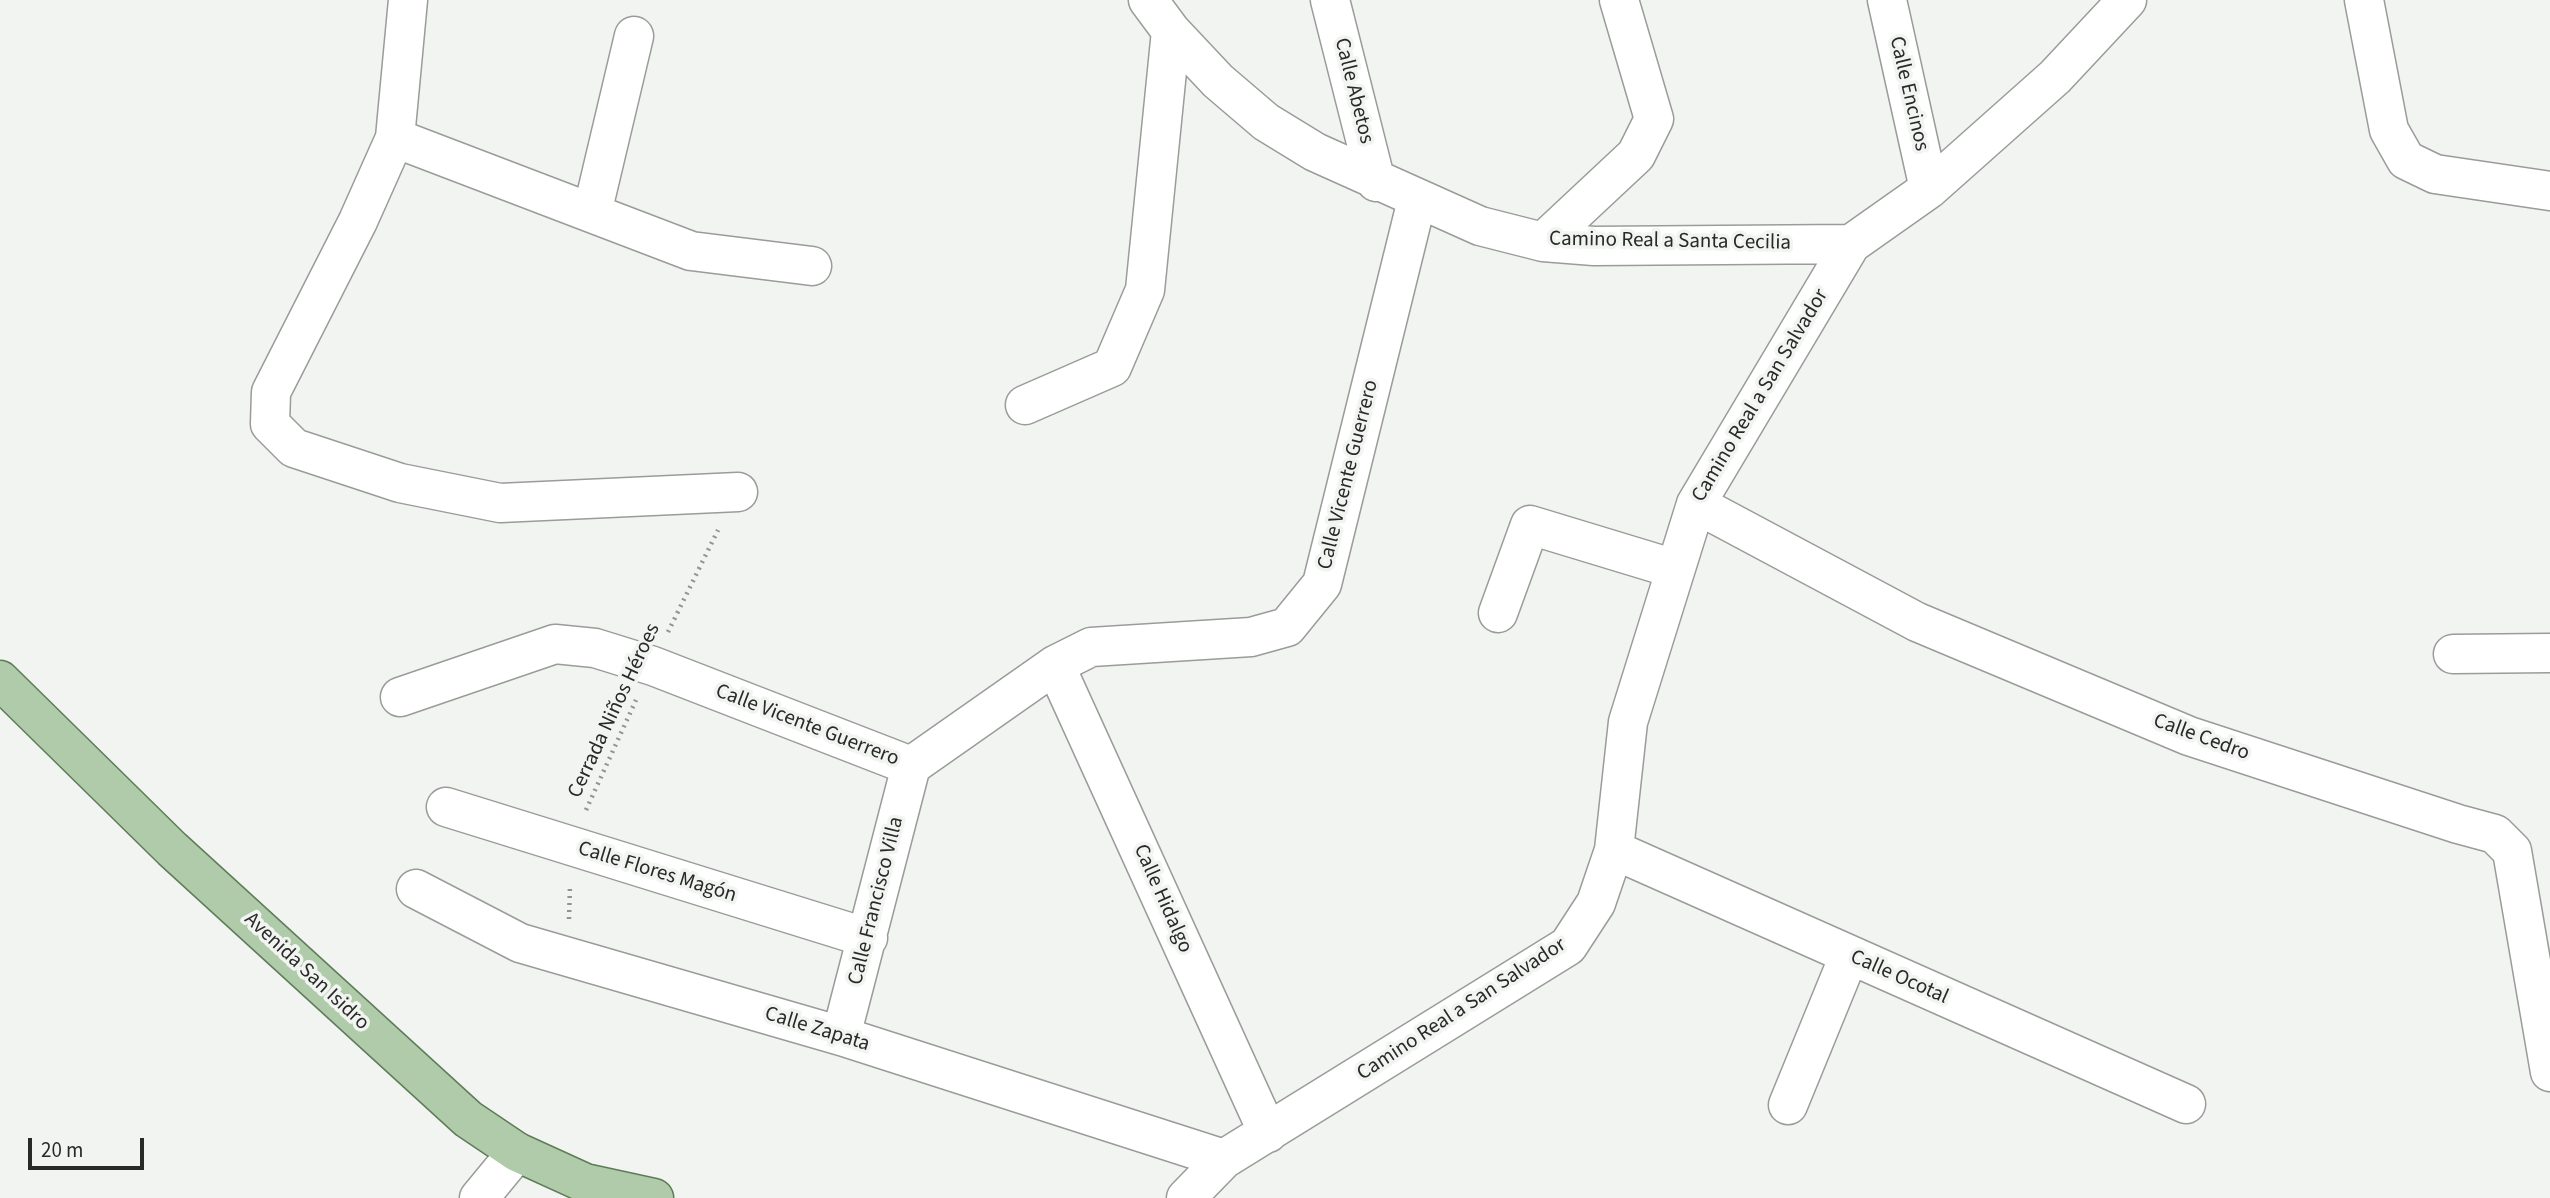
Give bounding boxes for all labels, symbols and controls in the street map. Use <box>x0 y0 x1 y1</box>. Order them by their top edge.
street label: Calle Encinos <box>1883 34 1933 154</box>
street label: Calle Abetos <box>1328 36 1378 146</box>
street label: Camino Real a Santa Cecilia <box>1549 227 1791 257</box>
street label: Camino Real a San Salvador <box>1687 285 1835 507</box>
street label: Calle Vicente Guerrero <box>1313 378 1385 572</box>
street label: Cerrada Niños Héroes <box>563 620 667 802</box>
street label: Calle Vicente Guerrero <box>712 679 902 773</box>
street label: Calle Cedro <box>2150 709 2252 767</box>
street label: Calle Francisco Villa <box>844 814 910 988</box>
street label: Calle Flores Magón <box>575 837 739 909</box>
street label: Calle Hidalgo <box>1127 841 1197 957</box>
street label: Avenida San Isidro <box>238 908 374 1036</box>
street label: Camino Real a San Salvador <box>1353 933 1571 1087</box>
street label: Calle Ocotal <box>1846 945 1952 1011</box>
street label: Calle Zapata <box>762 1002 872 1058</box>
scale bar <box>32 1124 147 1168</box>
text: 20 m <box>41 1135 83 1165</box>

